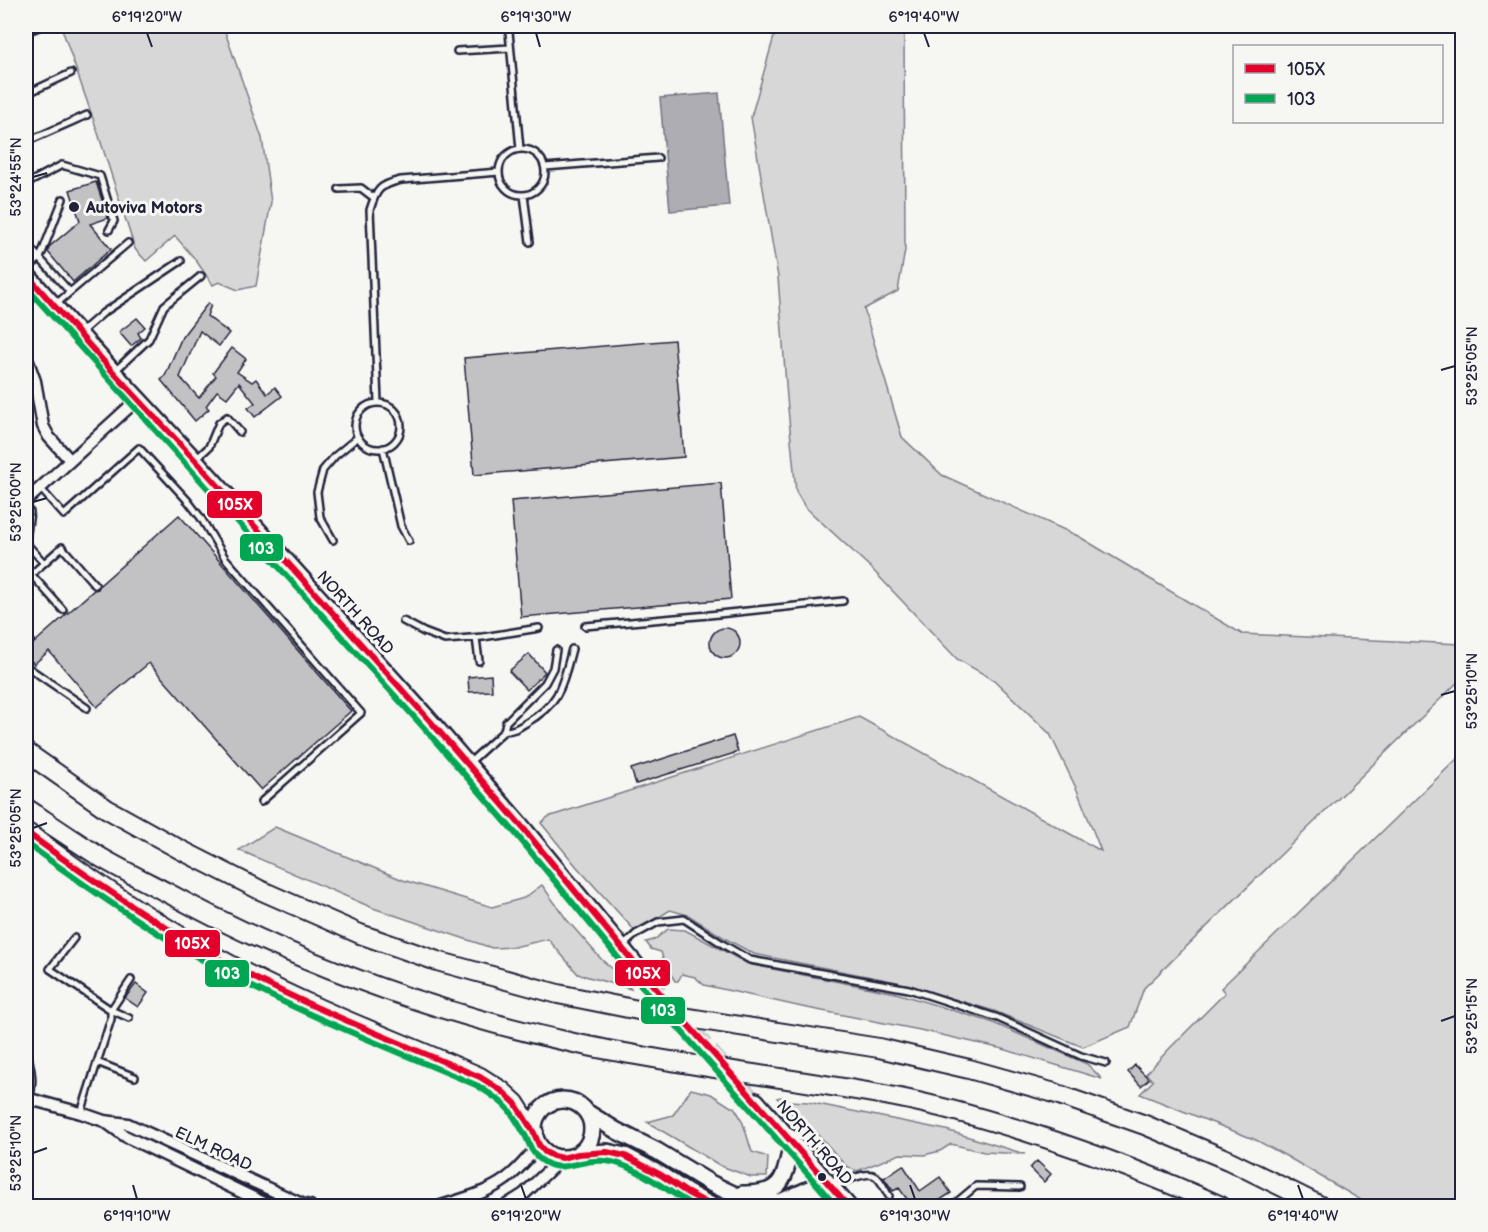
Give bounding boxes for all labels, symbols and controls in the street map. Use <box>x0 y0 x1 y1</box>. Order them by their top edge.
text: 6°19'20"W <box>112 8 183 27</box>
text: 6°19'30"W <box>501 8 572 27</box>
text: 6°19'40"W <box>889 8 960 27</box>
legend <box>1233 45 1443 123</box>
text: 105X <box>1287 59 1326 80</box>
text: 103 <box>1287 89 1316 110</box>
text: 53°24'55"N <box>7 137 26 217</box>
place label: Autoviva Motors <box>85 199 202 218</box>
marker: Autoviva Motors <box>67 200 81 214</box>
text: 53°25'05"N <box>1463 326 1482 406</box>
text: 53°25'00"N <box>7 462 26 542</box>
line badge: 105X <box>206 490 263 519</box>
text: 105X <box>217 496 253 515</box>
line badge: 103 <box>239 533 284 562</box>
text: 103 <box>248 540 274 559</box>
street label: NORTH ROAD <box>312 567 397 659</box>
text: 53°25'10"N <box>1463 653 1482 729</box>
text: 53°25'05"N <box>7 788 26 868</box>
line badge: 105X <box>164 929 221 958</box>
text: 105X <box>174 935 210 954</box>
line badge: 103 <box>204 959 250 988</box>
line badge: 105X <box>614 959 671 987</box>
text: 103 <box>214 965 240 984</box>
text: 105X <box>625 965 661 984</box>
text: 53°25'15"N <box>1463 978 1482 1054</box>
line badge: 103 <box>640 996 686 1025</box>
text: 103 <box>650 1002 676 1021</box>
street label: NORTH ROAD <box>772 1097 856 1189</box>
text: 53°25'10"N <box>7 1115 26 1191</box>
street label: ELM ROAD <box>172 1123 255 1175</box>
unlabelled marker <box>816 1171 828 1183</box>
text: 6°19'10"W <box>103 1207 171 1226</box>
text: 6°19'20"W <box>491 1207 562 1226</box>
text: 6°19'30"W <box>880 1207 951 1226</box>
text: 6°19'40"W <box>1268 1207 1339 1226</box>

